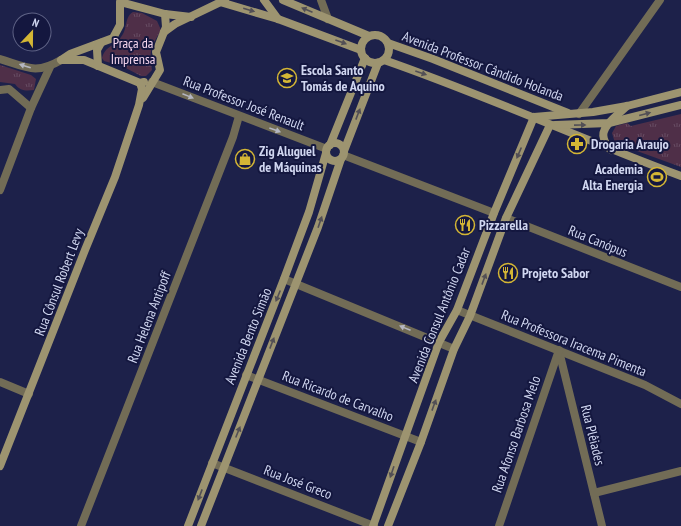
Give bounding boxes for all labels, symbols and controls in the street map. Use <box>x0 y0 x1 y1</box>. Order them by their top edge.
one-way arrow <box>302 7 313 13</box>
one-way arrow <box>243 8 255 14</box>
north arrow <box>12 12 52 52</box>
text: N <box>30 15 41 30</box>
street label: Avenida Professor Cândido Holanda <box>400 27 566 105</box>
park label: Praça da Imprensa <box>111 34 155 68</box>
one-way arrow <box>335 39 347 45</box>
place label: Escola Santo Tomás de Aquino <box>301 61 385 95</box>
one-way arrow <box>18 63 30 69</box>
school or university icon: Escola Santo Tomás de Aquino <box>276 67 298 89</box>
one-way arrow <box>415 70 427 76</box>
street label: Rua Professor José Renault <box>181 72 307 134</box>
one-way arrow <box>182 94 194 100</box>
one-way arrow <box>355 108 361 120</box>
one-way arrow <box>639 111 651 117</box>
one-way arrow <box>574 122 587 128</box>
one-way arrow <box>270 127 282 133</box>
pharmacy icon: Drogaria Araujo <box>566 133 588 155</box>
place label: Drogaria Araujo <box>591 135 669 153</box>
place label: Zig Aluguel de Máquinas <box>259 142 322 176</box>
one-way arrow <box>515 147 521 159</box>
shop icon: Zig Aluguel de Máquinas <box>234 148 256 170</box>
place label: Academia Alta Energia <box>581 160 643 194</box>
sports icon: Academia Alta Energia <box>646 166 668 188</box>
restaurant icon: Pizzarella <box>454 214 476 236</box>
one-way arrow <box>317 216 323 228</box>
place label: Pizzarella <box>479 216 528 234</box>
street label: Rua Canópus <box>566 221 630 261</box>
street label: Rua Cônsul Robert Levy <box>30 225 88 338</box>
street label: Avenida Consul Antônio Cadar <box>404 245 474 385</box>
restaurant icon: Projeto Sabor <box>497 262 519 284</box>
place label: Projeto Sabor <box>522 264 590 282</box>
street label: Rua Helena Antipoff <box>123 268 175 365</box>
one-way arrow <box>481 273 487 285</box>
street label: Avenida Bento Simão <box>220 285 276 387</box>
one-way arrow <box>274 291 280 303</box>
street label: Rua Professora Iracema Pimenta <box>499 306 649 380</box>
one-way arrow <box>399 325 411 331</box>
one-way arrow <box>270 337 276 349</box>
street label: Rua Ricardo de Carvalho <box>280 367 396 425</box>
street label: Rua Afonso Barbosa Melo <box>488 373 544 495</box>
one-way arrow <box>431 399 437 411</box>
street label: Rua Plêiades <box>577 403 609 467</box>
one-way arrow <box>235 426 241 438</box>
street label: Rua José Greco <box>261 461 335 503</box>
one-way arrow <box>389 466 395 478</box>
one-way arrow <box>197 489 203 501</box>

